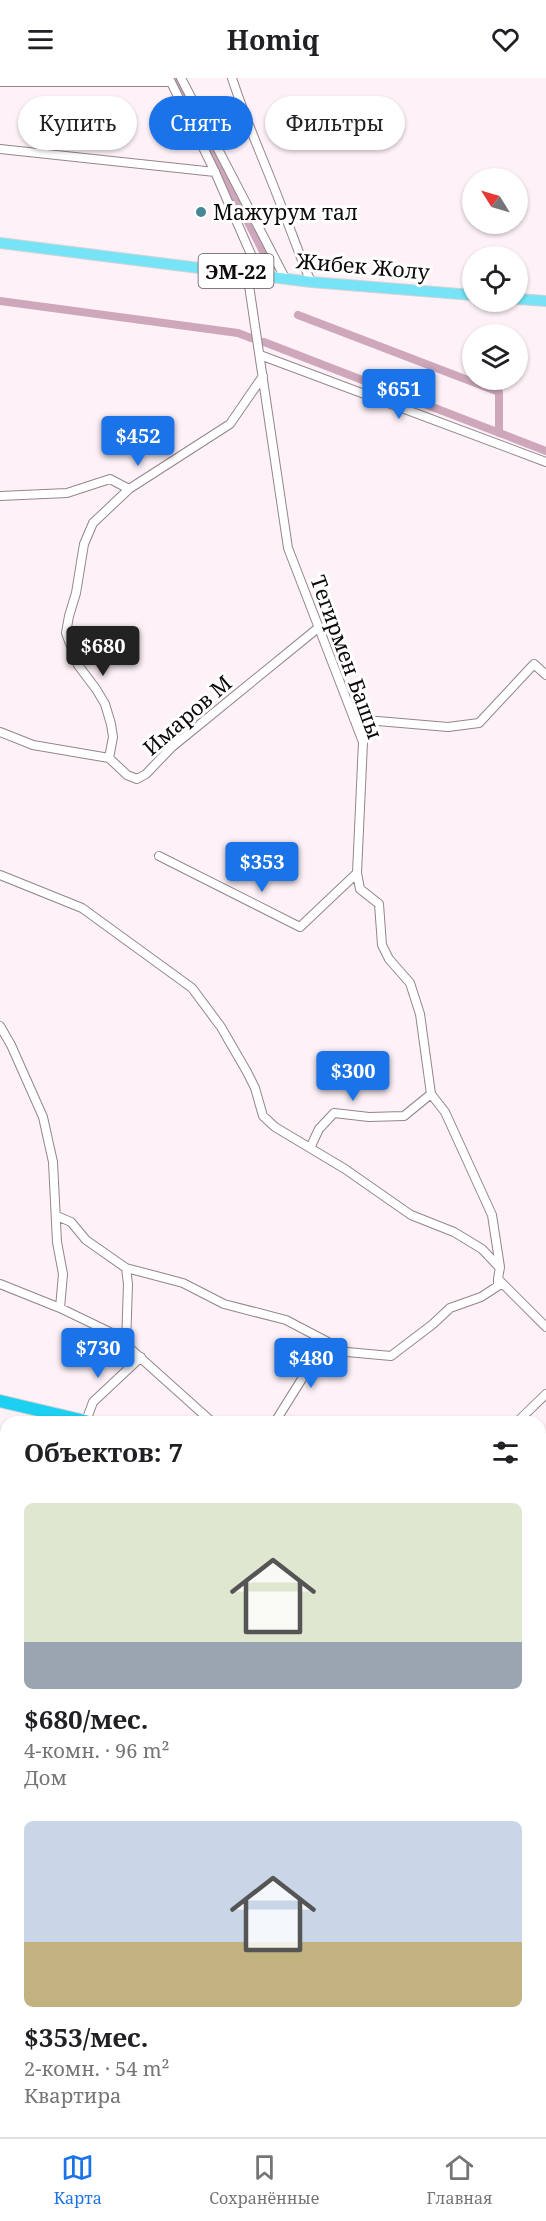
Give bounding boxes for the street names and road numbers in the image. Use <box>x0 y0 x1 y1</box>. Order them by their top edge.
street label: Жибек Жолу <box>294 246 431 286</box>
road number: ЭМ-22 <box>198 254 274 288</box>
street label: Тегирмен Башы <box>304 571 390 743</box>
street label: Имаров М <box>137 669 237 761</box>

